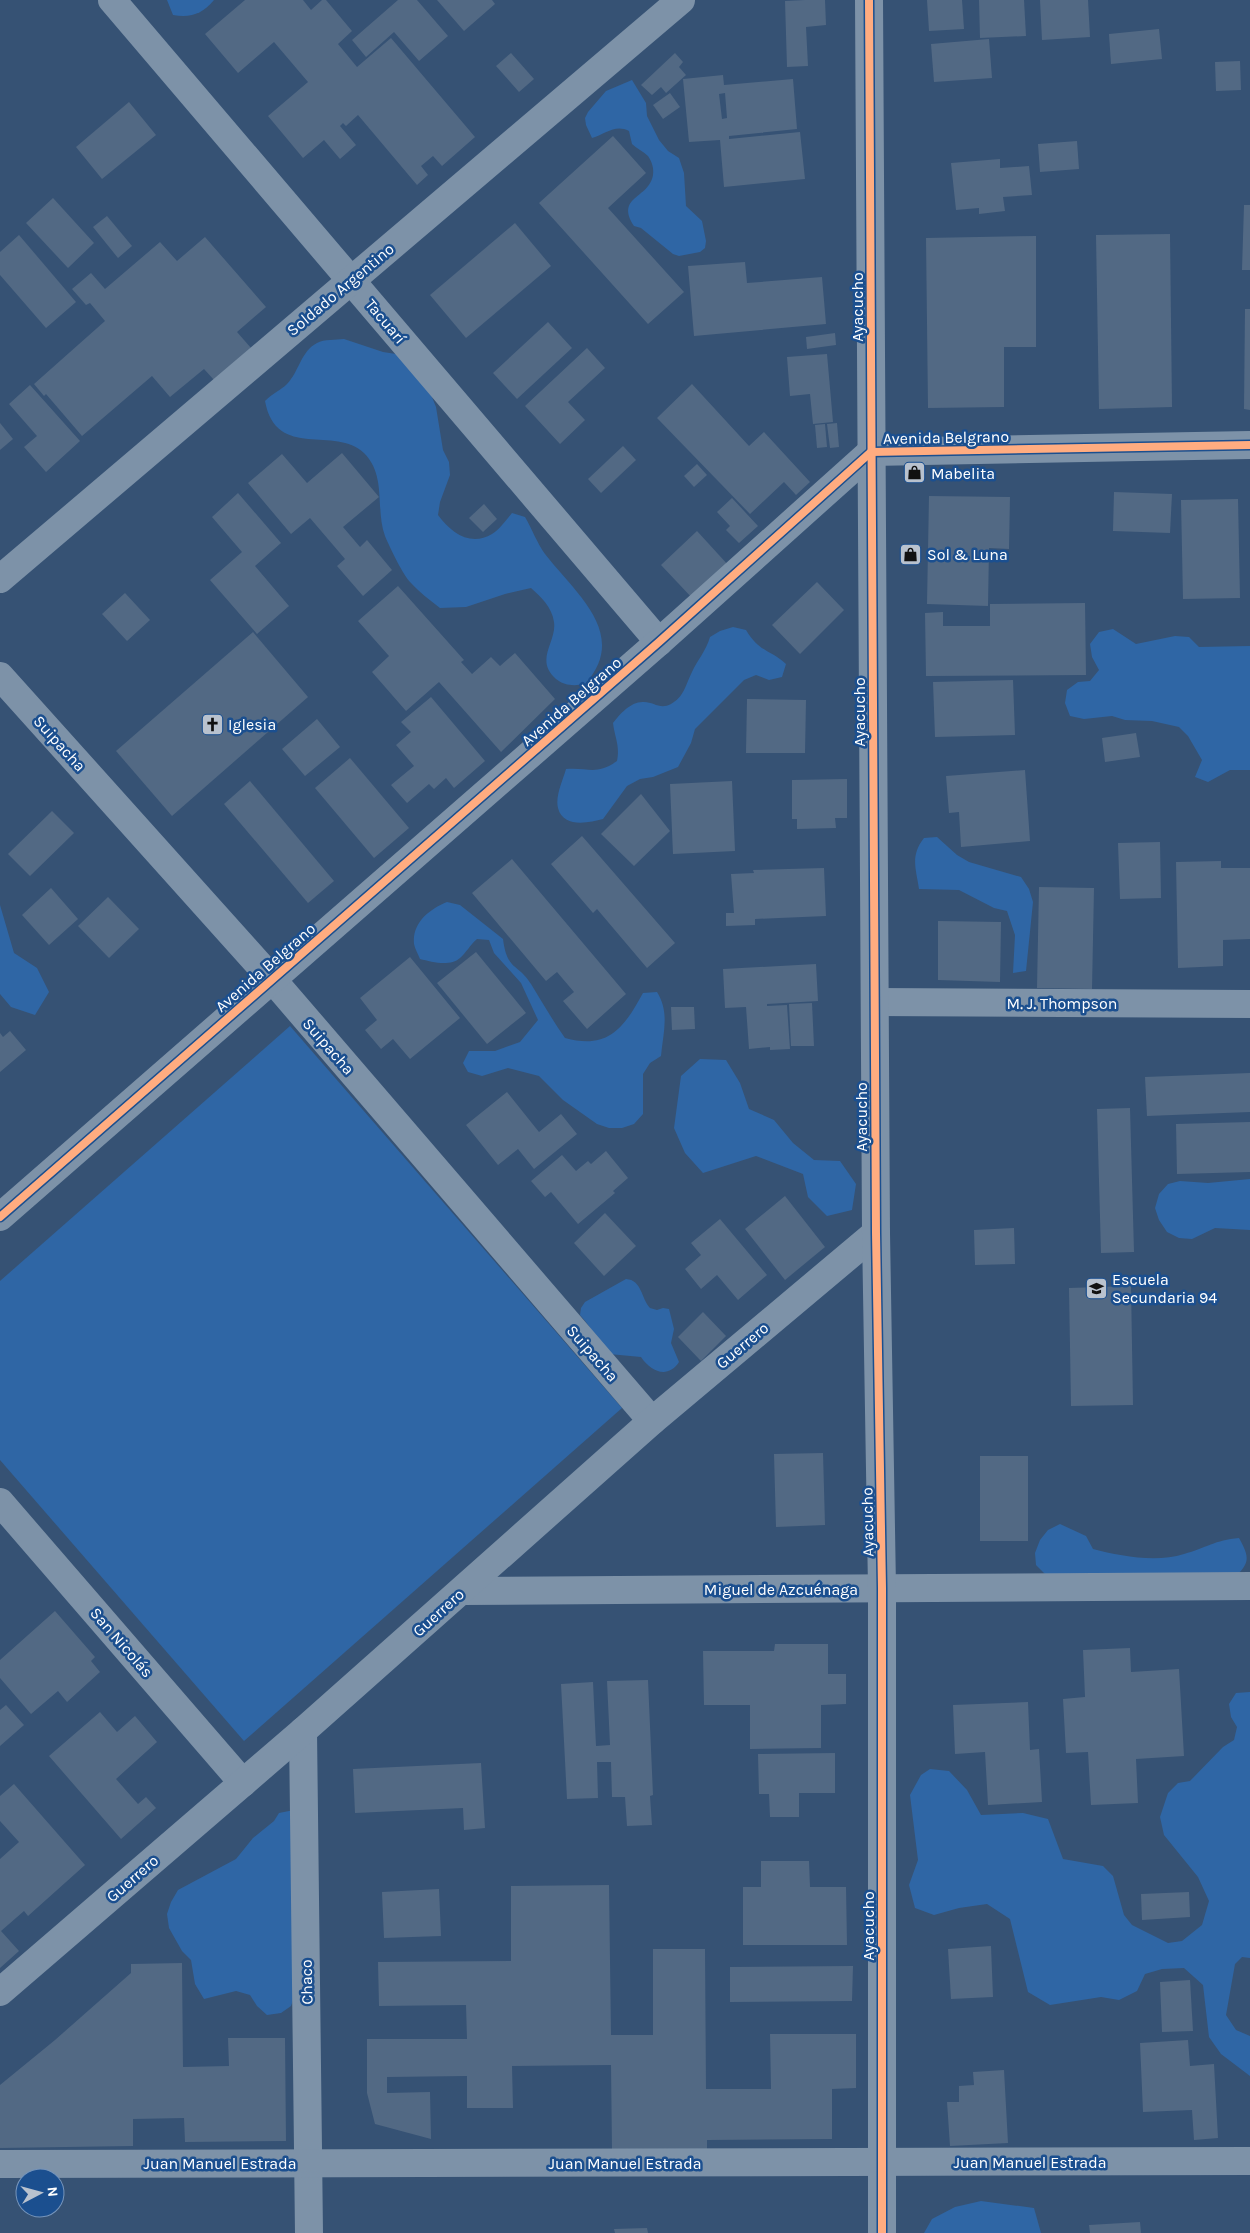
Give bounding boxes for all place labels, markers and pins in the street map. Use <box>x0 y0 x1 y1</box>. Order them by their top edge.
shop icon: Mabelita <box>903 461 927 485</box>
place label: Mabelita <box>931 464 995 483</box>
shop icon: Sol & Luna <box>899 542 923 566</box>
place label: Sol & Luna <box>927 545 1008 564</box>
church icon: Iglesia <box>200 712 224 736</box>
place label: Iglesia <box>228 715 276 734</box>
place label: Escuela Secundaria 94 <box>1112 1270 1217 1307</box>
school or university icon: Escuela Secundaria 94 <box>1084 1276 1108 1300</box>

